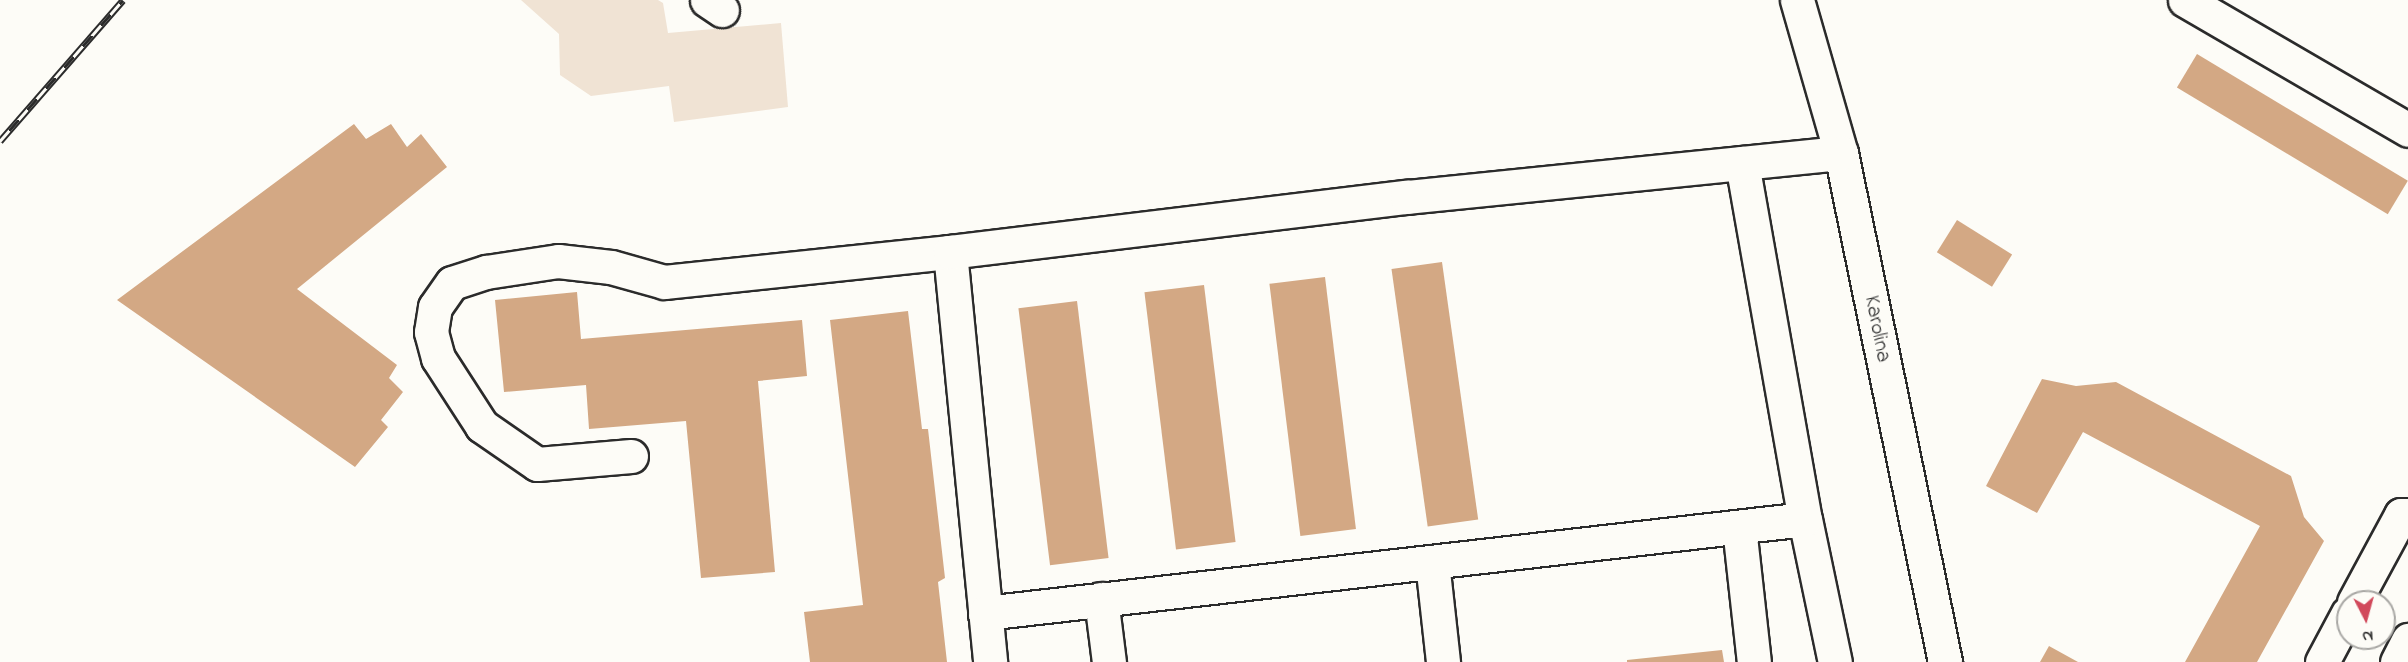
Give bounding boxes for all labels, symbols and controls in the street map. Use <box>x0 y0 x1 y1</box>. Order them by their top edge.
street label: Karolina <box>1858 294 1896 364</box>
north arrow <box>2336 590 2396 650</box>
text: N <box>2361 623 2374 648</box>

